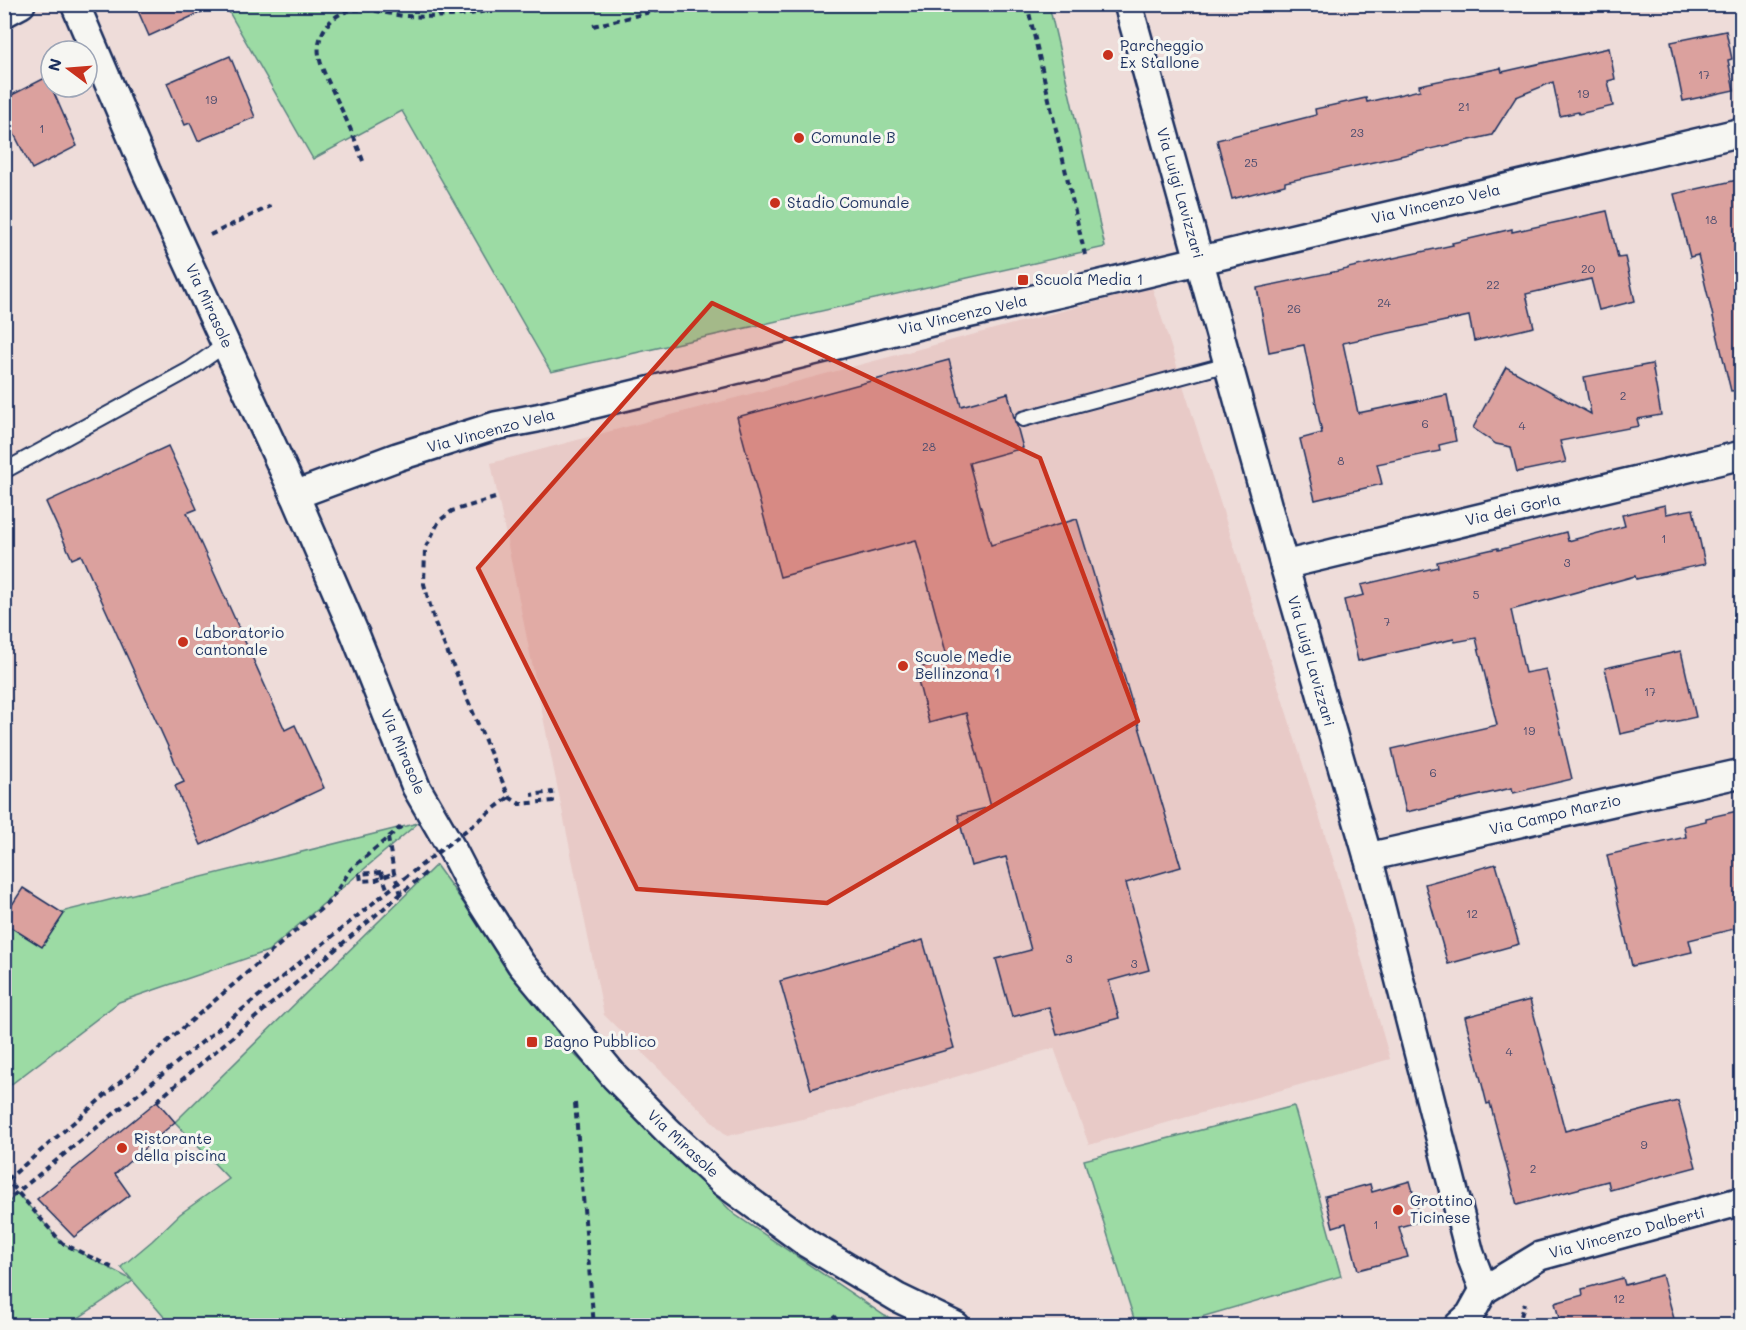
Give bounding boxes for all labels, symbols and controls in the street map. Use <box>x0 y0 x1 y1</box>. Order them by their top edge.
place label: Parcheggio Ex Stallone <box>1120 35 1204 72</box>
north arrow <box>39 39 99 99</box>
marker: Parcheggio Ex Stallone <box>1101 48 1115 62</box>
text: N <box>42 56 66 73</box>
house number: 17 <box>1698 66 1710 82</box>
house number: 19 <box>1577 85 1589 101</box>
house number: 19 <box>205 91 217 107</box>
house number: 21 <box>1458 98 1470 114</box>
house number: 1 <box>39 120 45 136</box>
house number: 23 <box>1350 124 1364 140</box>
street label: Via Luigi Lavizzari <box>1153 125 1209 260</box>
place label: Comunale B <box>811 127 896 147</box>
marker: Comunale B <box>792 131 806 145</box>
house number: 25 <box>1244 154 1258 170</box>
street label: Via Vincenzo Vela <box>1369 179 1502 228</box>
place label: Stadio Comunale <box>787 192 910 212</box>
marker: Stadio Comunale <box>768 196 782 210</box>
house number: 18 <box>1705 211 1717 227</box>
street label: Via Mirasole <box>182 260 238 351</box>
house number: 20 <box>1581 260 1596 276</box>
place label: Scuola Media 1 <box>1035 269 1143 289</box>
marker: Scuola Media 1 <box>1016 273 1030 287</box>
house number: 22 <box>1486 276 1500 292</box>
street label: Via Vincenzo Vela <box>896 290 1029 339</box>
house number: 24 <box>1377 294 1391 310</box>
house number: 26 <box>1287 300 1301 316</box>
house number: 2 <box>1620 387 1626 403</box>
street label: Via Vincenzo Vela <box>425 403 557 457</box>
house number: 6 <box>1421 415 1429 431</box>
house number: 4 <box>1518 417 1526 433</box>
house number: 28 <box>922 438 936 454</box>
house number: 8 <box>1337 452 1345 468</box>
street label: Via dei Gorla <box>1463 488 1562 530</box>
house number: 1 <box>1661 530 1667 546</box>
house number: 3 <box>1563 554 1571 570</box>
house number: 5 <box>1473 586 1480 602</box>
street label: Via Luigi Lavizzari <box>1284 593 1340 728</box>
house number: 7 <box>1384 613 1391 629</box>
place label: Laboratorio cantonale <box>195 622 284 659</box>
marker: Laboratorio cantonale <box>176 635 190 649</box>
place label: Scuole Medie Bellinzona 1 <box>915 646 1012 683</box>
marker: Scuole Medie Bellinzona 1 <box>896 659 910 673</box>
house number: 17 <box>1644 683 1656 699</box>
street label: Via Mirasole <box>377 706 431 797</box>
house number: 19 <box>1523 722 1535 738</box>
house number: 6 <box>1429 764 1437 780</box>
street label: Via Campo Marzio <box>1487 789 1622 839</box>
house number: 12 <box>1466 905 1478 921</box>
house number: 3 <box>1065 950 1073 966</box>
house number: 3 <box>1130 955 1138 971</box>
place label: Bagno Pubblico <box>544 1031 656 1051</box>
marker: Bagno Pubblico <box>525 1035 539 1049</box>
house number: 4 <box>1505 1043 1513 1059</box>
street label: Via Mirasole <box>644 1105 724 1182</box>
place label: Ristorante della piscina <box>134 1128 227 1165</box>
house number: 9 <box>1640 1136 1648 1152</box>
marker: Ristorante della piscina <box>115 1141 129 1155</box>
house number: 2 <box>1530 1160 1536 1176</box>
place label: Grottino Ticinese <box>1410 1190 1473 1227</box>
street label: Via Vincenzo Dalberti <box>1547 1202 1707 1262</box>
marker: Grottino Ticinese <box>1391 1203 1405 1217</box>
house number: 1 <box>1373 1216 1379 1232</box>
house number: 12 <box>1613 1290 1625 1306</box>

